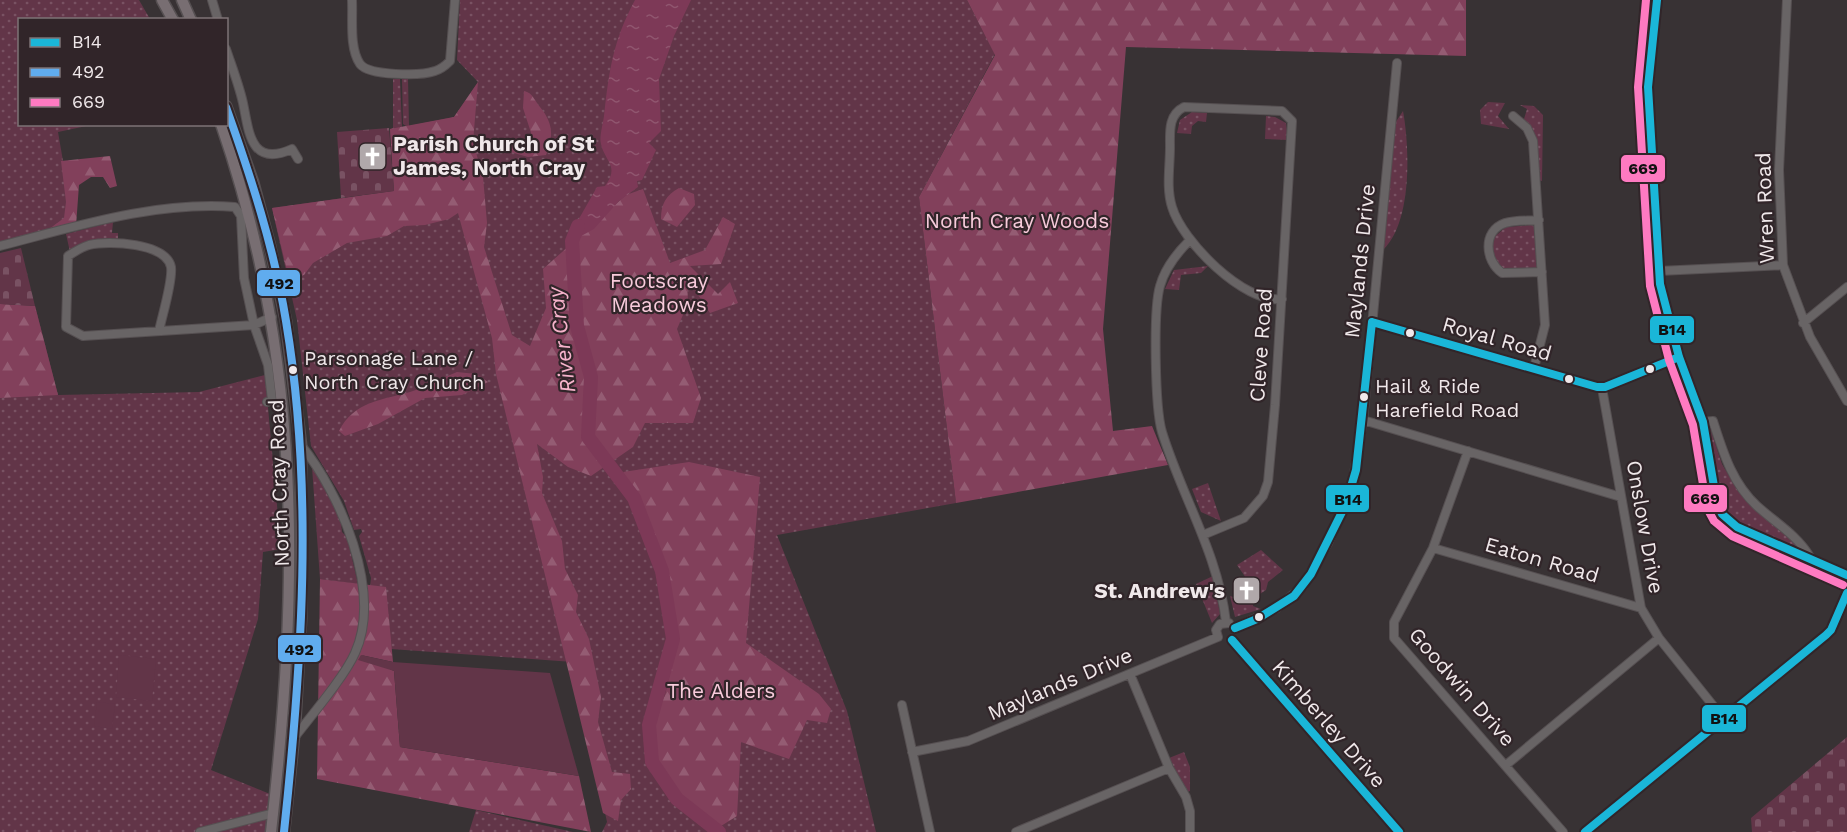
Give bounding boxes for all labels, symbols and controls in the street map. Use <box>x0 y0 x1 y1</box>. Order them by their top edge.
legend <box>18 18 228 126</box>
text: B14 <box>72 31 102 52</box>
text: 492 <box>72 61 105 82</box>
text: 669 <box>72 91 105 112</box>
place label: Parish Church of St James, North Cray <box>393 131 594 180</box>
church icon: Parish Church of St James, North Cray <box>356 140 388 172</box>
street label: Wren Road <box>1750 152 1779 264</box>
line badge: 669 <box>1620 154 1666 183</box>
text: 669 <box>1628 159 1658 178</box>
street label: Maylands Drive <box>1339 183 1380 339</box>
park label: North Cray Woods <box>925 208 1109 233</box>
park label: Footscray Meadows <box>610 268 708 317</box>
line badge: 492 <box>256 269 301 297</box>
text: 492 <box>264 274 294 293</box>
water label: River Cray <box>542 284 580 394</box>
street label: Cleve Road <box>1244 287 1277 403</box>
street label: Royal Road <box>1440 311 1555 366</box>
line badge: B14 <box>1649 315 1695 344</box>
text: B14 <box>1658 320 1686 339</box>
unlabelled marker <box>1404 327 1416 339</box>
place label: Parsonage Lane / North Cray Church <box>304 346 485 394</box>
unlabelled marker <box>1644 363 1656 375</box>
marker: Parsonage Lane / North Cray Church <box>287 364 299 376</box>
unlabelled marker <box>1563 373 1575 385</box>
place label: Hail & Ride Harefield Road <box>1375 374 1519 422</box>
marker: Hail & Ride Harefield Road <box>1358 391 1370 403</box>
street label: North Cray Road <box>263 399 294 567</box>
street label: Onslow Drive <box>1621 458 1670 595</box>
line badge: B14 <box>1325 484 1370 513</box>
line badge: 669 <box>1683 484 1728 513</box>
text: 669 <box>1690 489 1720 508</box>
text: B14 <box>1334 490 1362 509</box>
street label: Eaton Road <box>1482 531 1602 588</box>
church icon: St. Andrew's <box>1230 575 1262 607</box>
place label: St. Andrew's <box>1094 578 1225 603</box>
unlabelled marker <box>1253 611 1265 623</box>
street label: Goodwin Drive <box>1404 622 1521 751</box>
line badge: 492 <box>277 634 322 663</box>
text: 492 <box>284 640 314 659</box>
street label: Maylands Drive <box>984 642 1136 725</box>
street label: Kimberley Drive <box>1267 655 1392 793</box>
park label: The Alders <box>667 678 775 703</box>
line badge: B14 <box>1701 704 1747 733</box>
text: B14 <box>1710 709 1738 728</box>

